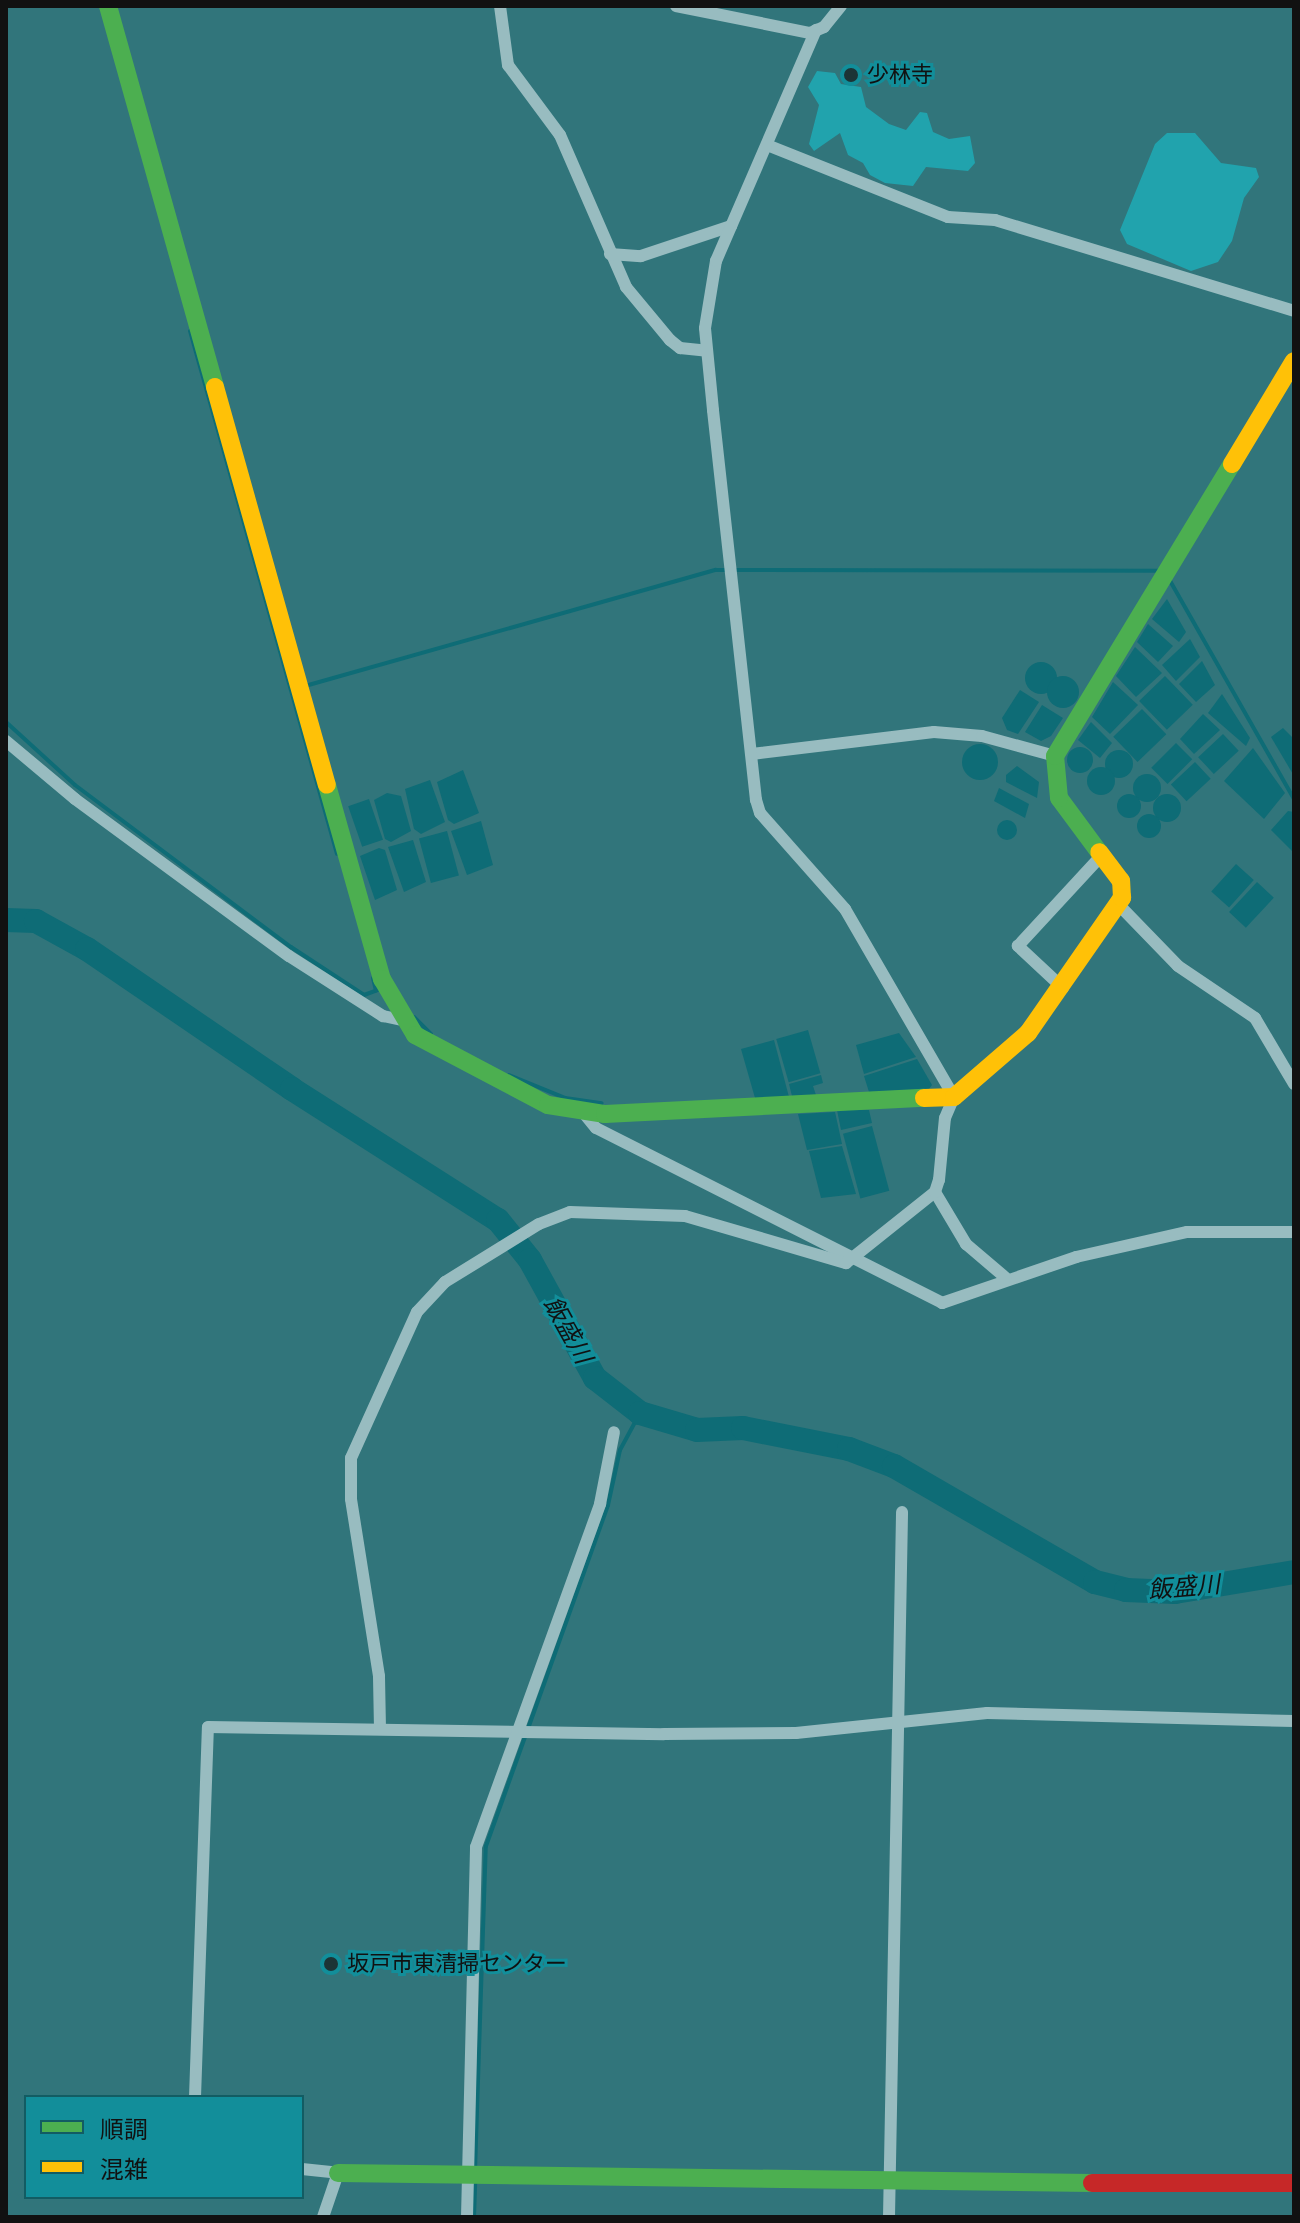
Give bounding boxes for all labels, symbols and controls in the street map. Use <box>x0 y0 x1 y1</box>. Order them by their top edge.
place label: 少林寺 <box>867 62 933 88</box>
marker: 少林寺 <box>842 66 860 84</box>
water label: 飯盛川 <box>538 1292 598 1368</box>
water label: 飯盛川 <box>1147 1570 1221 1604</box>
place label: 坂戸市東清掃センター <box>347 1951 567 1977</box>
marker: 坂戸市東清掃センター <box>322 1955 340 1973</box>
legend <box>24 2095 304 2199</box>
text: 順調 <box>100 2114 148 2145</box>
text: 混雑 <box>100 2154 148 2185</box>

